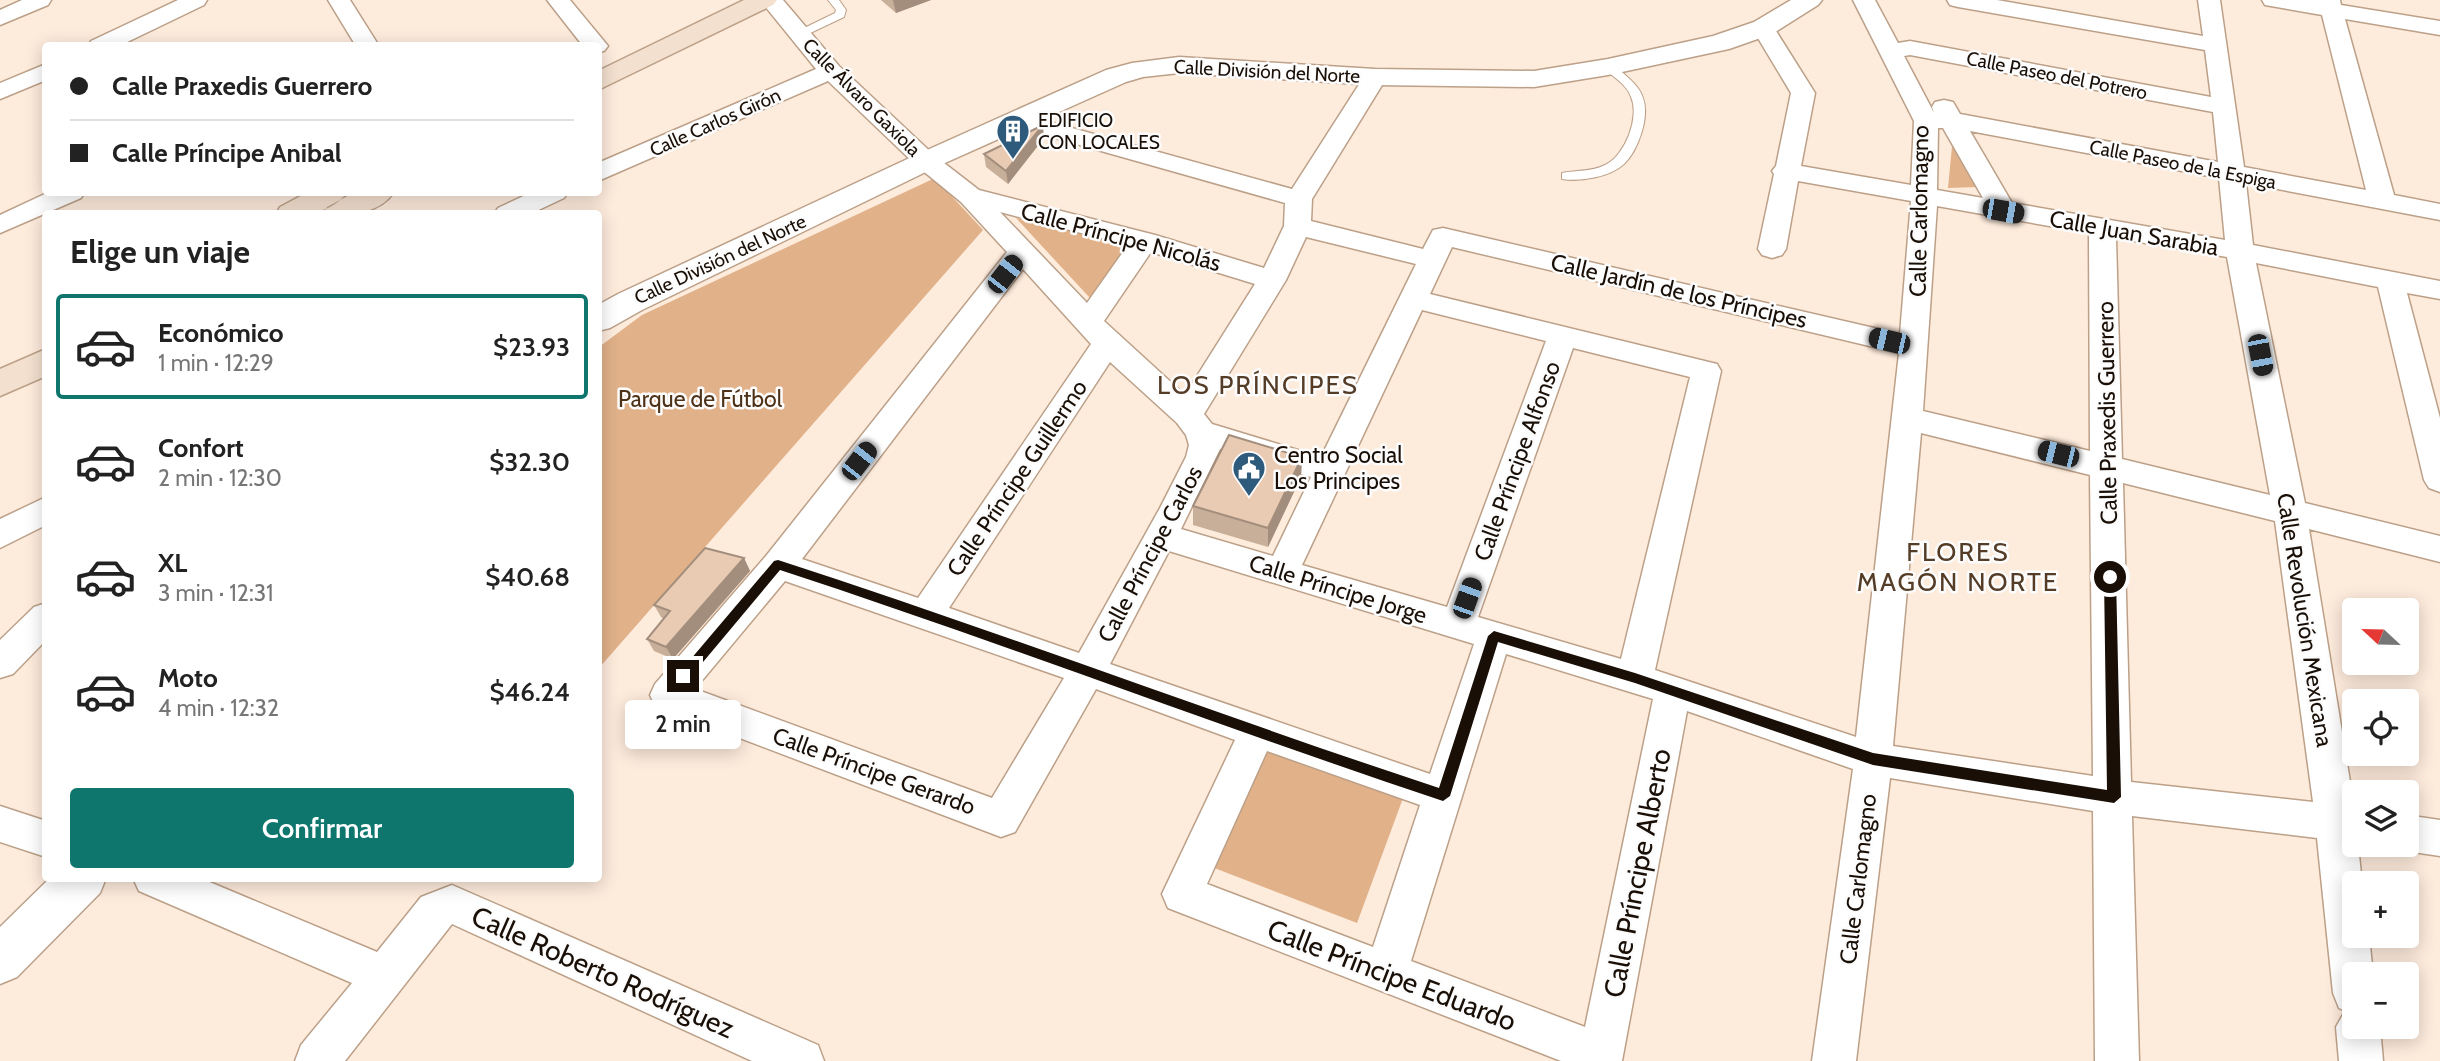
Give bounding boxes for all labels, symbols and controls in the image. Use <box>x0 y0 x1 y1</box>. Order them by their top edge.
street label: Calle Álvaro Gaxiola <box>798 33 926 161</box>
street label: Calle Paseo del Potrero <box>1964 47 2149 104</box>
street label: Calle División del Norte <box>1173 55 1361 88</box>
text: Calle Praxedis Guerrero <box>112 70 372 102</box>
street label: Calle Carlos Girón <box>646 83 784 162</box>
place label: EDIFICIO CON LOCALES <box>1038 109 1160 154</box>
building icon: EDIFICIO CON LOCALES <box>994 112 1032 161</box>
street label: Calle Carlomagno <box>1904 125 1934 297</box>
street label: Calle Paseo de la Espiga <box>2088 135 2278 194</box>
text: Calle Príncipe Anibal <box>112 137 342 169</box>
street label: Calle Príncipe Nicolás <box>1018 197 1224 277</box>
car <box>1981 197 2026 225</box>
street label: Calle Juan Sarabia <box>2047 204 2221 262</box>
street label: Calle División del Norte <box>631 209 810 309</box>
text: Elige un viaje <box>70 232 250 271</box>
street label: Calle Jardín de los Príncipes <box>1548 248 1810 334</box>
car <box>984 251 1027 297</box>
street label: Calle Praxedis Guerrero <box>2091 301 2123 525</box>
icon: car <box>74 315 137 378</box>
text: Económico <box>158 317 284 349</box>
car <box>1867 326 1912 356</box>
text: $23.93 <box>493 331 570 363</box>
car <box>2246 332 2275 378</box>
text: 1 min · 12:29 <box>158 349 274 377</box>
street label: Calle Príncipe Alfonso <box>1468 357 1566 565</box>
district label: LOS PRÍNCIPES <box>1157 369 1359 401</box>
street label: Calle Príncipe Guillermo <box>941 375 1093 581</box>
park label: Parque de Fútbol <box>618 385 783 413</box>
icon: car <box>74 430 137 493</box>
text: Confort <box>158 432 244 464</box>
car <box>838 438 881 484</box>
car <box>2036 439 2081 469</box>
place label: Centro Social Los Principes <box>1274 441 1403 495</box>
text: $32.30 <box>489 446 570 478</box>
public building icon: Centro Social Los Principes <box>1230 449 1268 498</box>
street label: Calle Príncipe Carlos <box>1092 461 1208 647</box>
text: 2 min · 12:30 <box>158 464 282 492</box>
street label: Calle Revolución Mexicana <box>2271 491 2339 749</box>
district label: FLORES MAGÓN NORTE <box>1857 536 2059 598</box>
icon: car <box>74 545 137 608</box>
text: XL <box>158 547 187 579</box>
street label: Calle Príncipe Jorge <box>1246 549 1431 629</box>
text: $40.68 <box>485 561 570 593</box>
route start <box>2094 561 2126 593</box>
car <box>1450 575 1485 621</box>
text: 3 min · 12:31 <box>158 579 274 607</box>
north arrow <box>2342 598 2418 676</box>
map controls <box>2342 598 2419 1039</box>
icon: car <box>74 660 137 723</box>
route end <box>667 660 699 692</box>
text: Moto <box>158 662 218 694</box>
text: $46.24 <box>489 676 570 708</box>
button: locate <box>2342 689 2419 766</box>
text: 4 min · 12:32 <box>158 694 279 722</box>
callout: 2 min <box>625 700 741 750</box>
text: 2 min <box>655 710 711 738</box>
street label: Calle Príncipe Gerardo <box>769 721 979 821</box>
street label: Calle Príncipe Alberto <box>1596 746 1678 1000</box>
button: layers <box>2342 780 2419 857</box>
button: Confirmar <box>70 788 574 868</box>
street label: Calle Carlomagno <box>1834 792 1882 966</box>
button: + <box>2342 871 2419 948</box>
street label: Calle Roberto Rodríguez <box>466 899 740 1045</box>
street label: Calle Príncipe Eduardo <box>1263 912 1521 1038</box>
button: − <box>2342 962 2419 1039</box>

